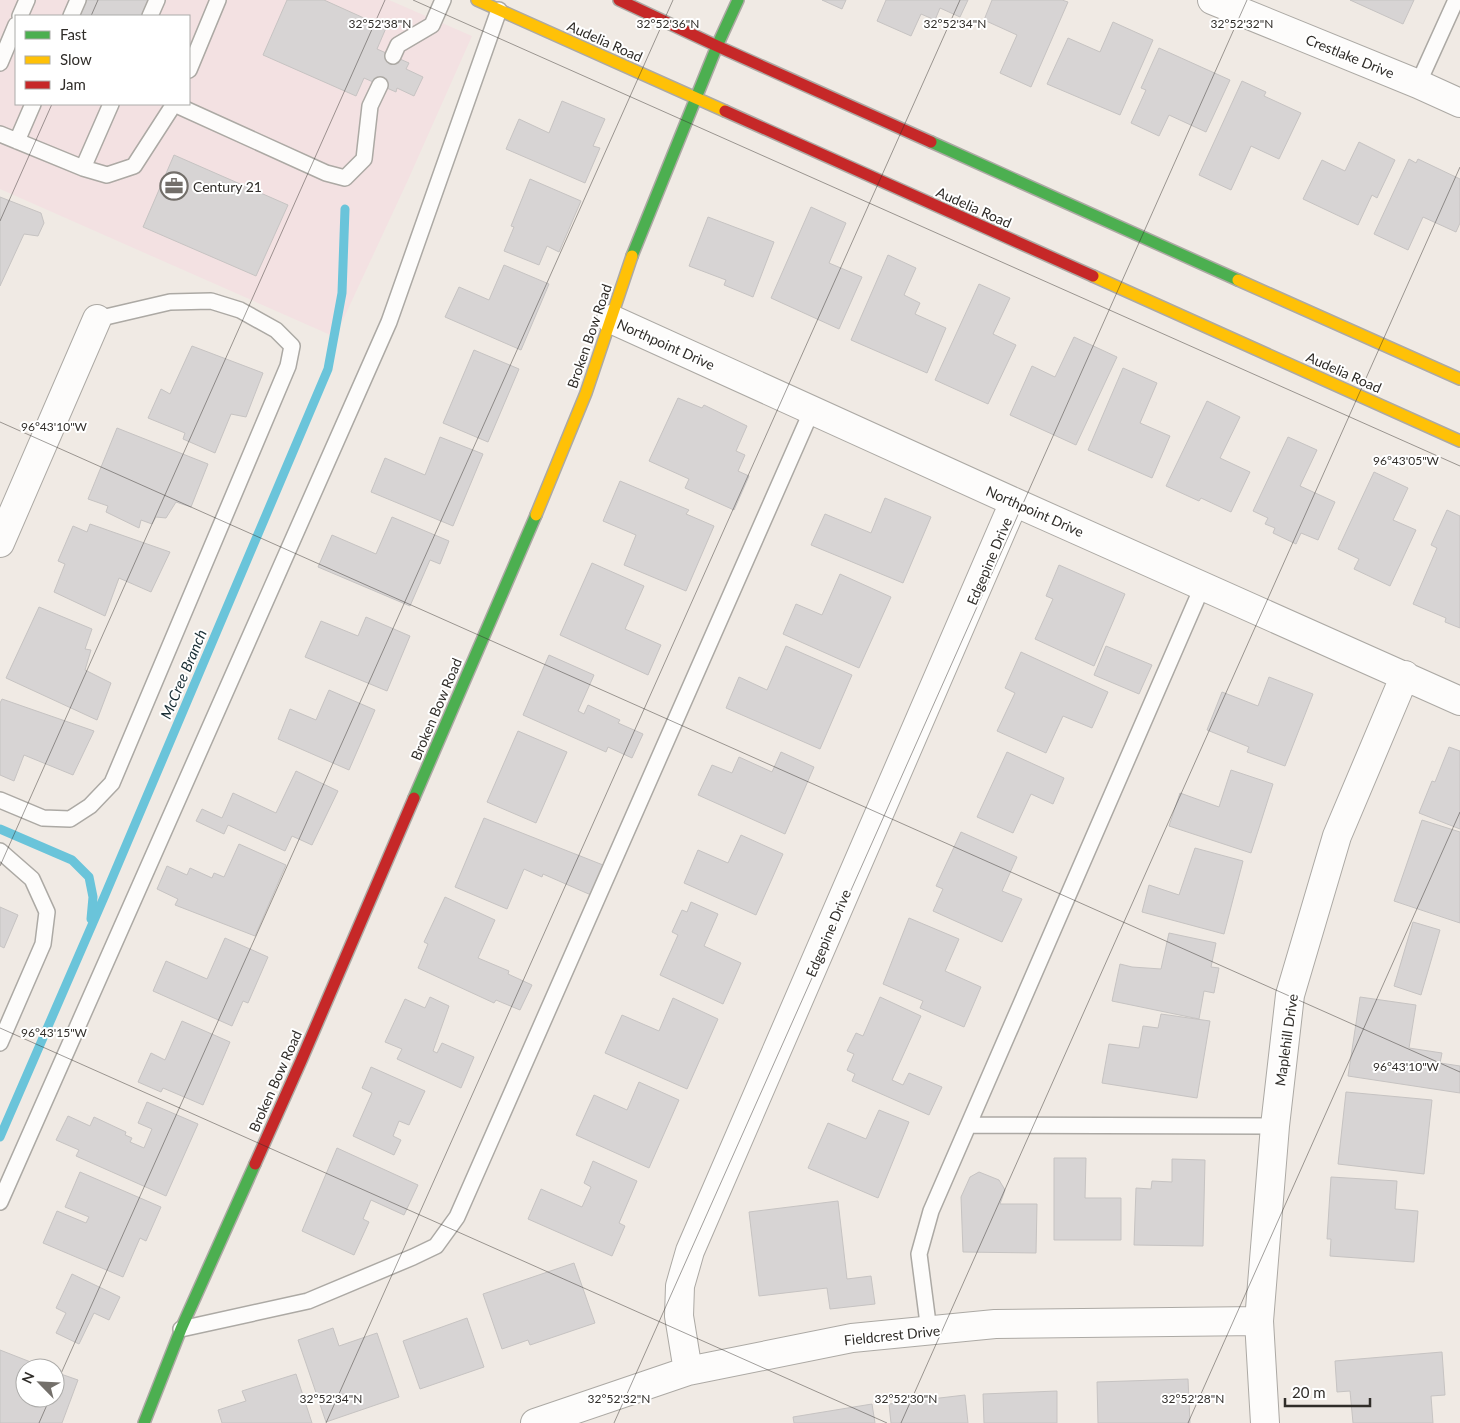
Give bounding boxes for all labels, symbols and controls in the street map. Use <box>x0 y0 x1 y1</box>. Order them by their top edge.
legend <box>15 15 190 105</box>
text: 32°52'38"N <box>349 16 411 31</box>
text: 32°52'36"N <box>637 16 699 31</box>
text: 32°52'34"N <box>924 16 986 31</box>
text: 32°52'32"N <box>1211 16 1273 31</box>
street label: Audelia Road <box>565 17 645 65</box>
text: Fast <box>60 25 87 43</box>
street label: Crestlake Drive <box>1303 31 1397 81</box>
text: Slow <box>60 50 92 68</box>
text: Jam <box>60 75 86 93</box>
office icon: Century 21 <box>159 171 189 201</box>
place label: Century 21 <box>193 178 262 195</box>
street label: Audelia Road <box>934 183 1014 231</box>
street label: Broken Bow Road <box>563 282 615 390</box>
street label: Northpoint Drive <box>614 315 718 373</box>
street label: Audelia Road <box>1304 348 1384 396</box>
text: 96°43'10"W <box>21 419 88 434</box>
text: 96°43'05"W <box>1373 453 1440 468</box>
street label: Northpoint Drive <box>983 482 1087 540</box>
street label: Edgepine Drive <box>963 515 1015 607</box>
water label: McCree Branch <box>156 627 210 721</box>
street label: Broken Bow Road <box>407 655 465 763</box>
street label: Edgepine Drive <box>802 887 854 979</box>
street label: Maplehill Drive <box>1271 993 1301 1087</box>
text: 96°43'15"W <box>21 1025 88 1040</box>
street label: Broken Bow Road <box>245 1028 305 1134</box>
text: 96°43'10"W <box>1373 1059 1440 1074</box>
street label: Fieldcrest Drive <box>843 1321 941 1349</box>
north arrow <box>15 1358 65 1408</box>
text: N <box>18 1369 38 1386</box>
scale bar <box>1285 1376 1370 1408</box>
text: 20 m <box>1292 1383 1326 1401</box>
text: 32°52'34"N <box>300 1391 362 1406</box>
text: 32°52'32"N <box>588 1391 650 1406</box>
text: 32°52'30"N <box>875 1391 937 1406</box>
text: 32°52'28"N <box>1162 1391 1224 1406</box>

